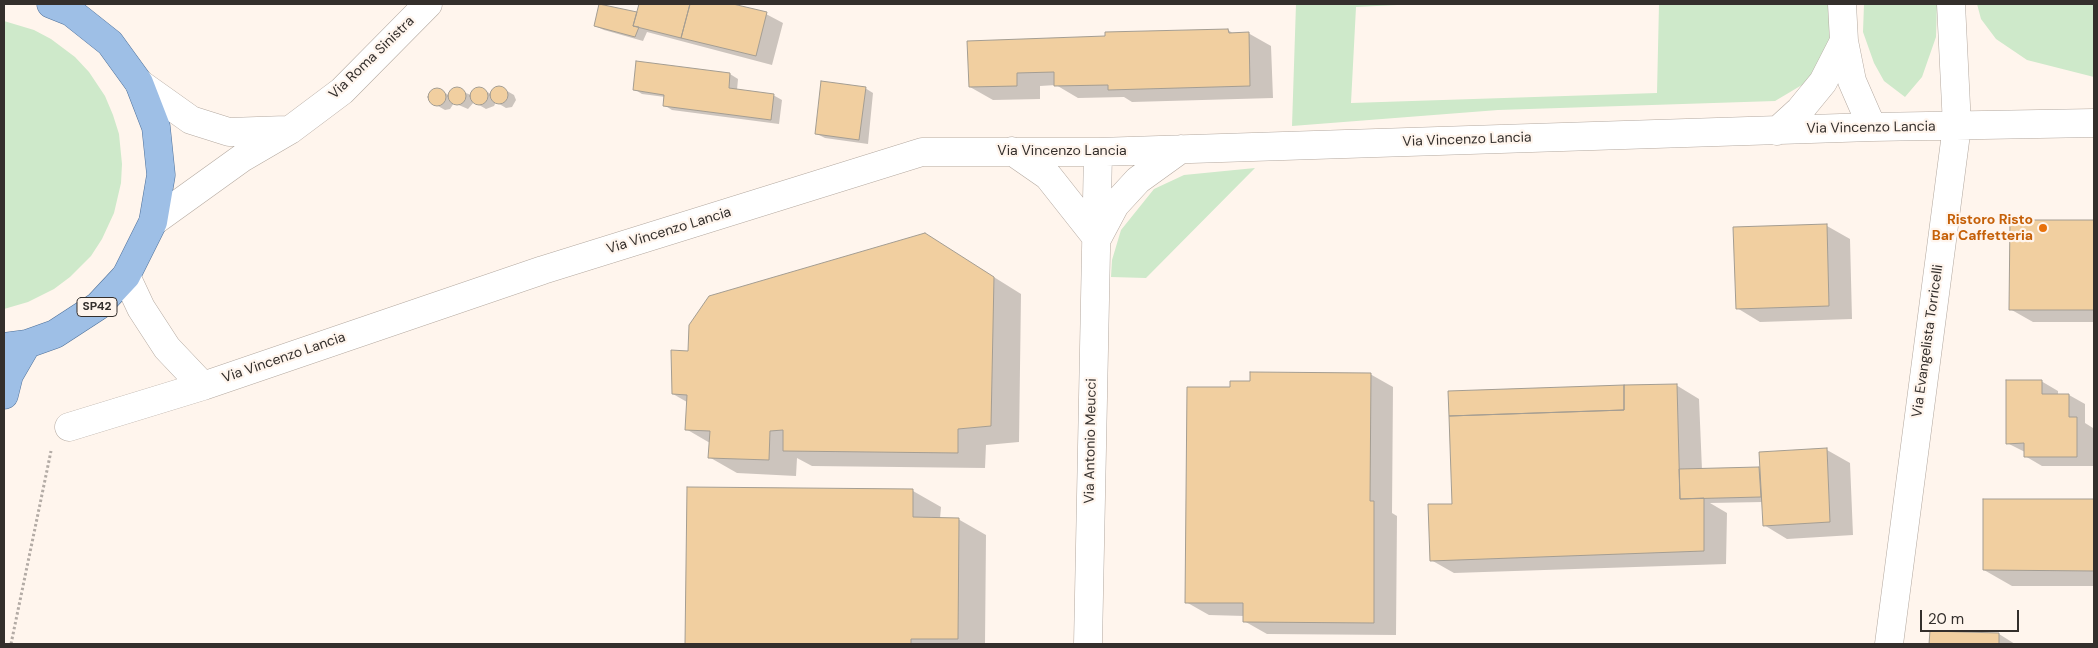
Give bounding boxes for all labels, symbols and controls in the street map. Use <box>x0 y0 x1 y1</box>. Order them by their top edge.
street label: Via Roma Sinistra <box>326 13 418 103</box>
street label: Via Vincenzo Lancia <box>1806 118 1936 138</box>
street label: Via Vincenzo Lancia <box>1402 129 1532 151</box>
street label: Via Vincenzo Lancia <box>997 143 1127 159</box>
street label: Via Vincenzo Lancia <box>605 204 733 258</box>
place label: Ristoro Risto Bar Caffetteria <box>1932 212 2033 244</box>
marker: Ristoro Risto Bar Caffetteria <box>2037 222 2049 234</box>
street label: Via Evangelista Torricelli <box>1909 263 1947 419</box>
road number: SP42 <box>77 298 117 316</box>
street label: Via Vincenzo Lancia <box>220 329 348 387</box>
street label: Via Antonio Meucci <box>1082 378 1100 504</box>
scale bar <box>1923 600 2022 632</box>
text: 20 m <box>1928 609 1964 629</box>

